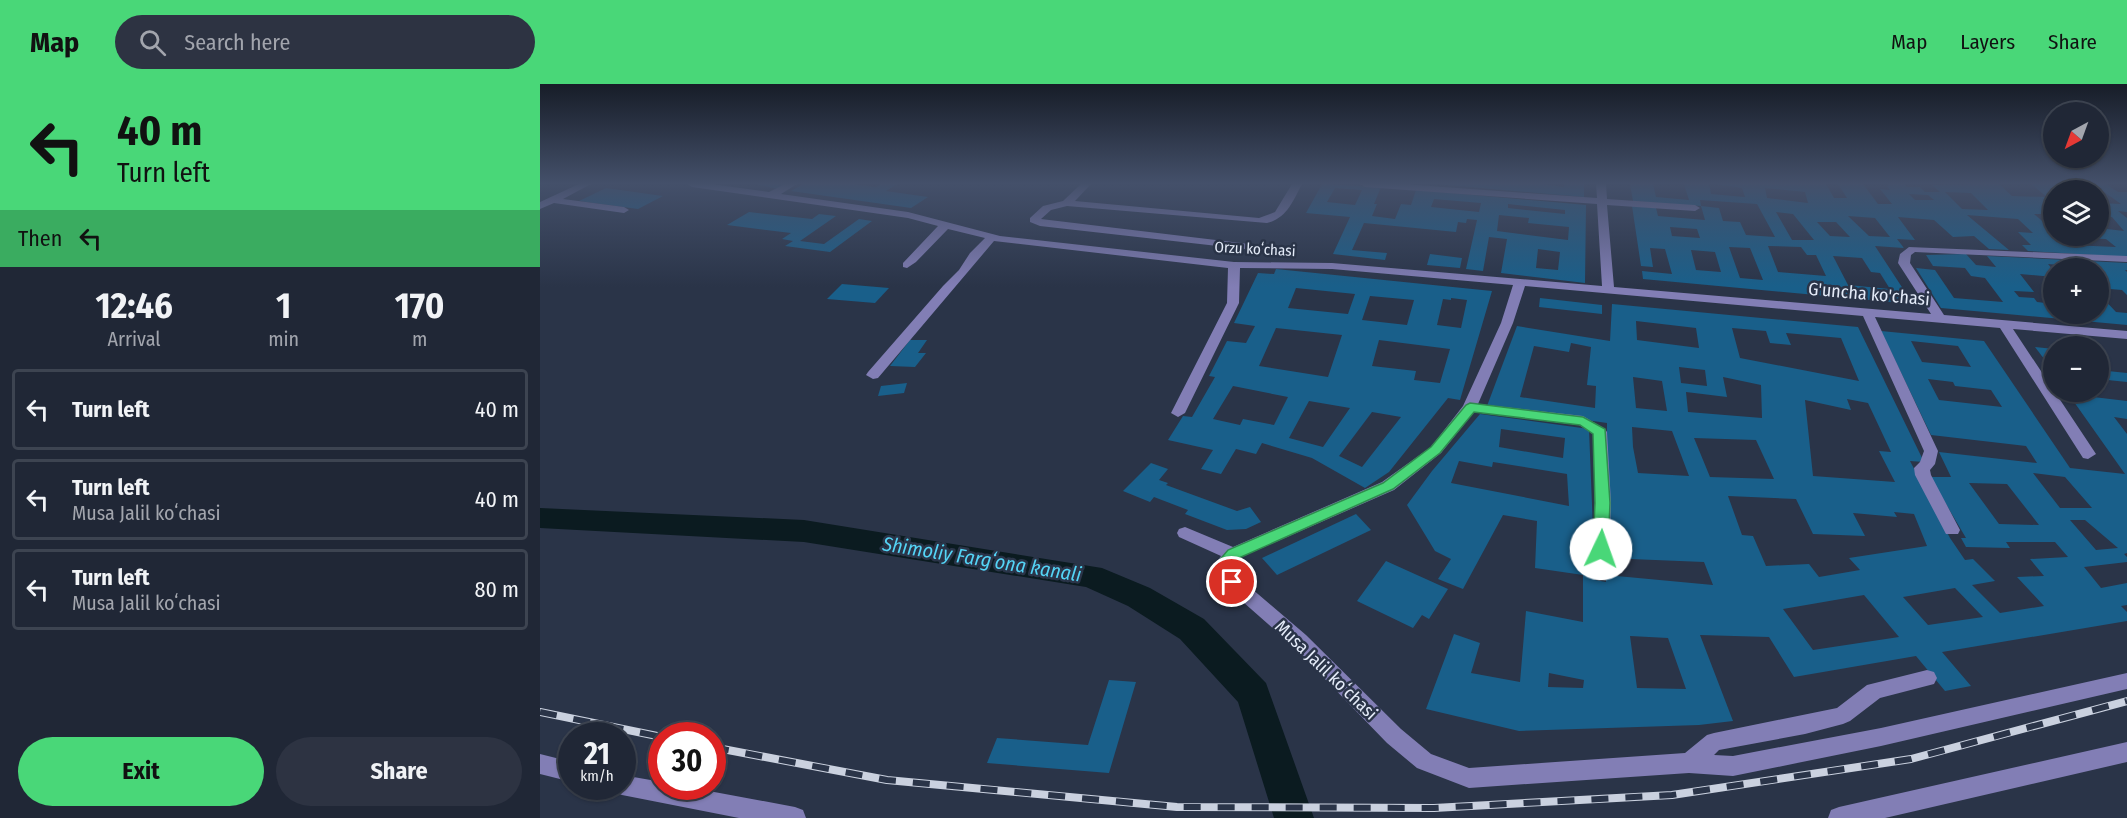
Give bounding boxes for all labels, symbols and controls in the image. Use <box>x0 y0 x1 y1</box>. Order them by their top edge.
search box <box>115 15 535 69</box>
text: Map <box>30 26 79 59</box>
icon: search <box>136 26 169 59</box>
text: Search here <box>184 29 290 56</box>
text: Map <box>1891 29 1927 55</box>
text: Layers <box>1960 29 2015 55</box>
text: Share <box>2048 29 2097 55</box>
north arrow <box>2043 102 2109 168</box>
map controls <box>2043 102 2109 402</box>
text: 40 m <box>117 106 202 156</box>
icon: left <box>18 108 96 186</box>
text: Turn left <box>117 157 210 189</box>
button: layers <box>2043 180 2109 246</box>
icon: left <box>74 222 107 255</box>
text: Then <box>18 225 62 252</box>
street label: Orzu koʻchasi <box>1214 238 1296 260</box>
button: + <box>2043 258 2109 324</box>
street label: G'uncha ko'chasi <box>1807 278 1931 310</box>
text: 12:46 <box>95 284 173 328</box>
text: 1 <box>276 284 291 328</box>
text: 170 <box>395 284 445 328</box>
text: Arrival <box>108 327 161 351</box>
text: min <box>268 327 299 351</box>
text: m <box>412 327 427 351</box>
button: − <box>2043 336 2109 402</box>
icon: left <box>21 393 54 426</box>
text: Turn left <box>72 396 150 423</box>
text: 40 m <box>475 396 519 423</box>
text: Turn left <box>72 474 150 501</box>
icon: left <box>21 483 54 516</box>
text: 40 m <box>475 486 519 513</box>
text: Musa Jalil koʻchasi <box>72 501 221 525</box>
position arrow <box>1569 517 1633 581</box>
water label: Shimoliy Fargʻona kanali <box>880 531 1083 587</box>
pin <box>1206 556 1257 607</box>
text: Turn left <box>72 564 150 591</box>
icon: arrive <box>1215 565 1248 598</box>
icon: left <box>21 573 54 606</box>
text: 80 m <box>474 576 519 603</box>
text: Musa Jalil koʻchasi <box>72 591 221 615</box>
street label: Musa Jalil koʻchasi <box>1270 616 1382 724</box>
speed limit sign: 30 <box>648 722 726 800</box>
text: 21 <box>584 736 610 772</box>
button: Exit <box>18 737 264 806</box>
button: Share <box>276 737 522 806</box>
text: km/h <box>580 767 614 785</box>

